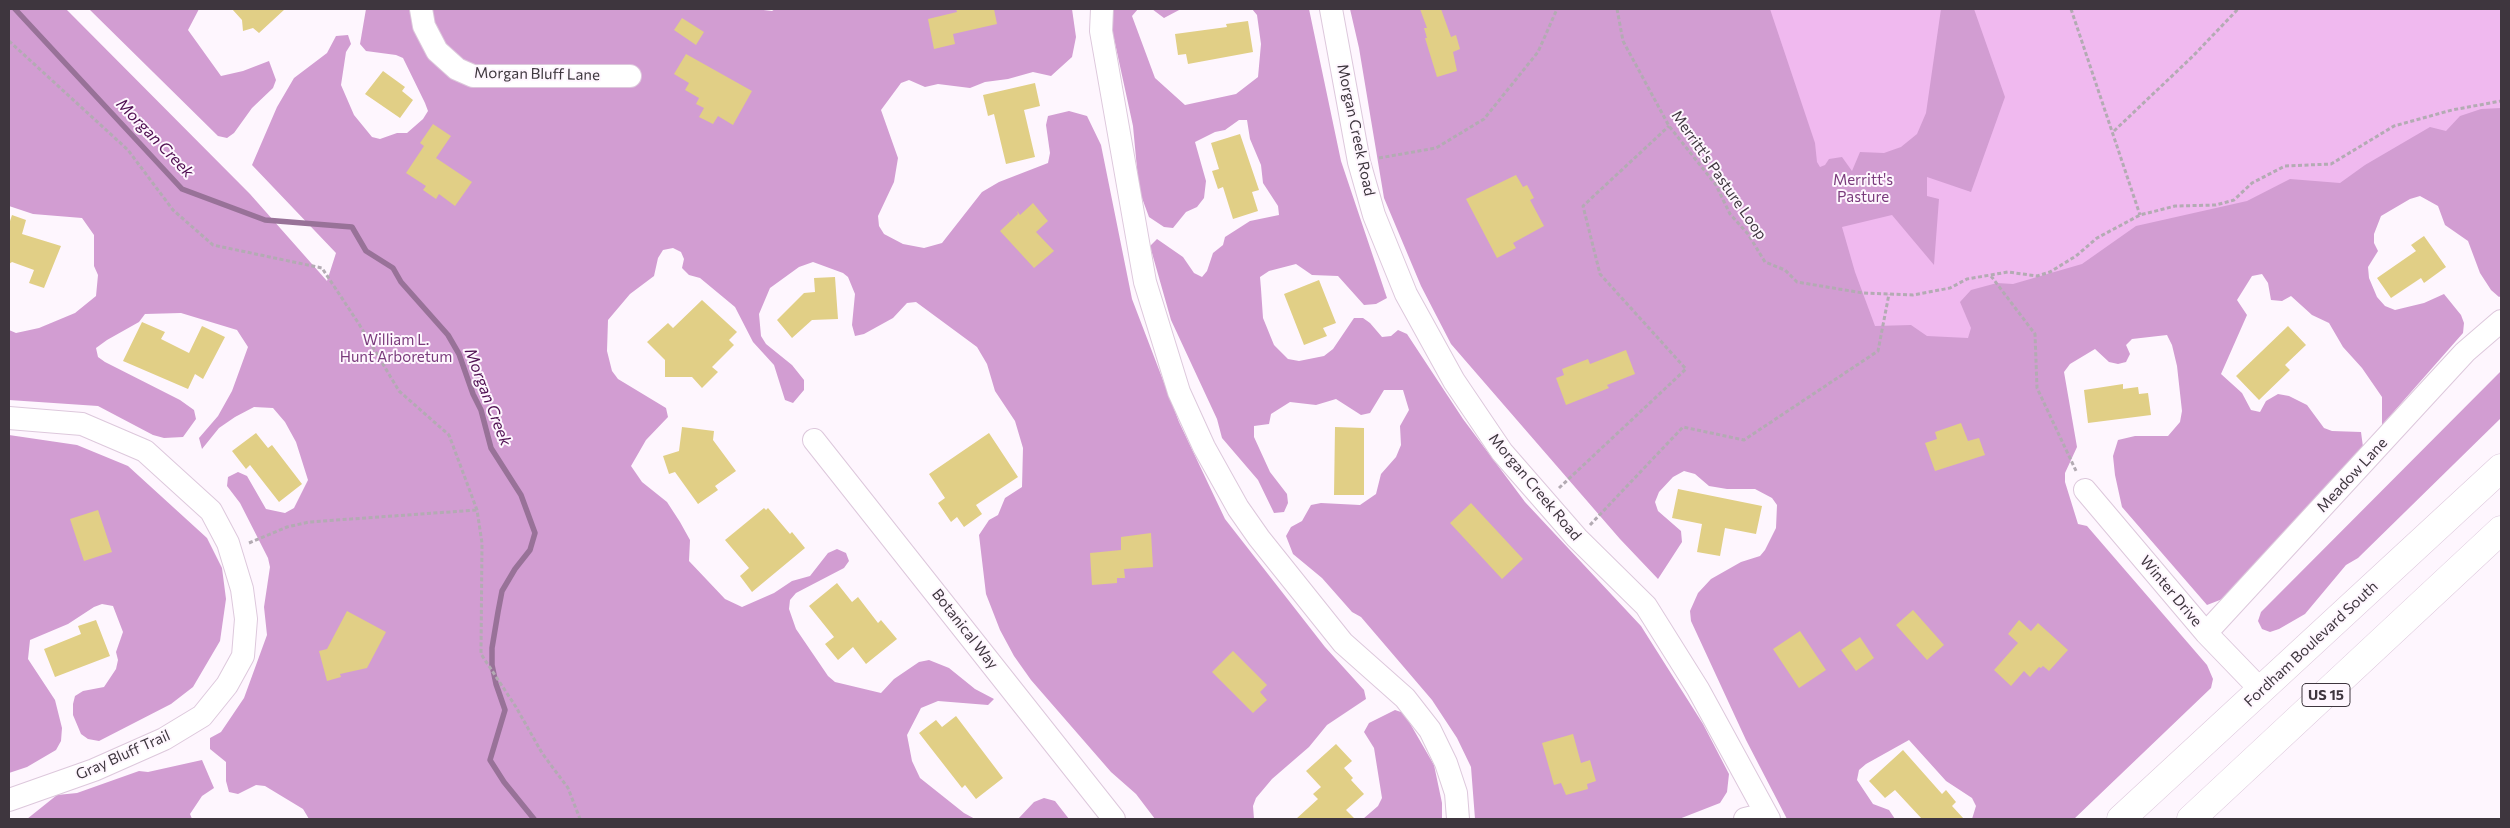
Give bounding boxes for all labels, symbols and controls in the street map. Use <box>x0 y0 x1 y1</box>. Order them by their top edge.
street label: Morgan Creek Road <box>1333 62 1379 198</box>
street label: Morgan Bluff Lane <box>474 64 600 84</box>
water label: Morgan Creek <box>112 94 198 182</box>
street label: Merritt's Pasture Loop <box>1668 107 1770 243</box>
park label: Merritt's Pasture <box>1833 171 1893 206</box>
park label: William L. Hunt Arboretum <box>340 331 452 366</box>
water label: Morgan Creek <box>461 345 515 449</box>
street label: Morgan Creek Road <box>1485 430 1585 544</box>
street label: Meadow Lane <box>2313 434 2391 516</box>
street label: Winter Drive <box>2136 552 2206 630</box>
street label: Fordham Boulevard South <box>2240 577 2382 711</box>
street label: Botanical Way <box>928 585 1002 673</box>
road number: US 15 <box>2302 684 2350 706</box>
street label: Gray Bluff Trail <box>73 726 173 784</box>

